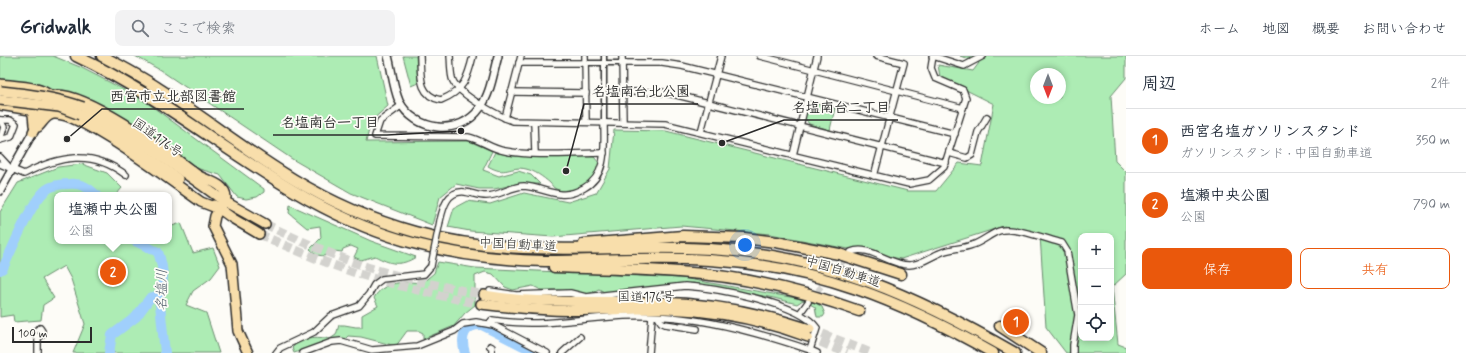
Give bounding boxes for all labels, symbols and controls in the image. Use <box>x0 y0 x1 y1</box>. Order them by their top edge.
search box <box>115 10 395 46</box>
text: Gridwalk <box>20 15 91 40</box>
icon: search <box>129 17 151 39</box>
text: ここで検索 <box>161 19 236 39</box>
text: ホーム <box>1199 20 1240 38</box>
text: 地図 <box>1262 20 1290 38</box>
text: 概要 <box>1312 20 1340 38</box>
text: お問い合わせ <box>1362 20 1446 38</box>
north arrow <box>1030 68 1066 104</box>
text: 周辺 <box>1142 73 1176 95</box>
text: 2件 <box>1431 75 1450 92</box>
callout: 名塩南台北公園 <box>584 78 698 104</box>
callout: 西宮市立北部図書館 <box>102 83 244 109</box>
text: 名塩南台北公園 <box>592 83 690 101</box>
text: 西宮市立北部図書館 <box>110 88 236 106</box>
callout: 名塩南台二丁目 <box>784 94 898 120</box>
text: 名塩南台二丁目 <box>792 99 890 117</box>
callout: 名塩南台一丁目 <box>273 109 387 135</box>
text: 名塩南台一丁目 <box>281 114 379 132</box>
street label: 国道176号 <box>129 115 185 161</box>
text: 西宮名塩ガソリンスタンド <box>1180 122 1360 142</box>
text: 1 <box>1152 132 1158 149</box>
text: 350 m <box>1416 132 1450 149</box>
text: ガソリンスタンド · 中国自動車道 <box>1180 145 1372 162</box>
text: 塩瀬中央公園 <box>1180 186 1270 206</box>
popup <box>54 192 172 244</box>
text: 2 <box>1152 196 1158 213</box>
text: 790 m <box>1413 196 1450 213</box>
text: 塩瀬中央公園 <box>68 200 158 220</box>
text: 公園 <box>1180 209 1206 226</box>
text: 公園 <box>68 223 94 240</box>
map controls <box>1078 233 1114 341</box>
button: + <box>1078 233 1114 269</box>
street label: 中国自動車道 <box>479 234 557 256</box>
your location <box>735 235 755 255</box>
button: 保存 <box>1142 248 1292 289</box>
button: 共有 <box>1300 248 1450 289</box>
street label: 中国自動車道 <box>803 252 883 292</box>
pin: 2 <box>100 257 126 287</box>
water label: 名塩川 <box>153 269 171 311</box>
button: − <box>1078 269 1114 305</box>
street label: 国道176号 <box>617 289 675 306</box>
button: locate <box>1078 305 1114 341</box>
pin: 1 <box>1003 307 1029 337</box>
scale bar <box>12 325 92 344</box>
text: 100 m <box>18 327 48 341</box>

